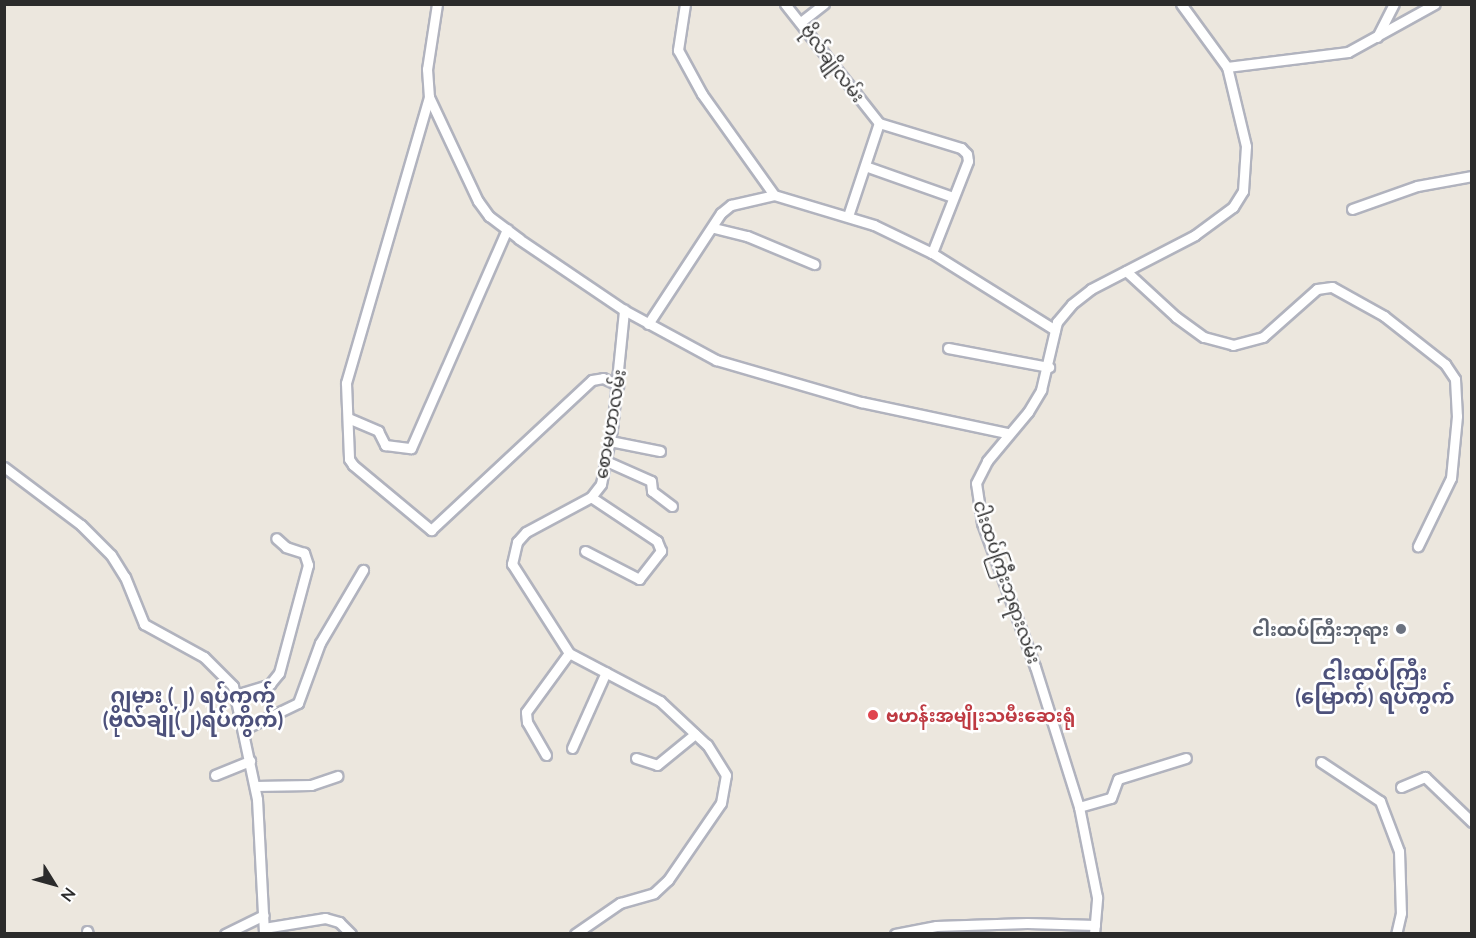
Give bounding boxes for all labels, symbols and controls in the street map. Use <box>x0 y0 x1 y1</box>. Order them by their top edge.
street label: ဗိုလ်ချိုလမ်း <box>797 20 869 106</box>
street label: စောမဟာလမ်း <box>590 368 630 480</box>
street label: ငါးထပ်ကြီးဘုရားလမ်း <box>969 497 1045 667</box>
place label: ငါးထပ်ကြီးဘုရား <box>1252 618 1389 640</box>
marker: ငါးထပ်ကြီးဘုရား <box>1394 622 1408 636</box>
district label: ငါးထပ်ကြီး (မြောက်) ရပ်ကွက် <box>1295 659 1455 709</box>
district label: ဂျမား (၂) ရပ်ကွက် (ဗိုလ်ချို(၂)ရပ်ကွက်) <box>103 682 283 732</box>
place label: ဗဟန်းအမျိုးသမီးဆေးရုံ <box>886 704 1075 726</box>
marker: ဗဟန်းအမျိုးသမီးဆေးရုံ <box>864 706 882 724</box>
north arrow <box>24 854 84 914</box>
text: N <box>57 884 80 906</box>

